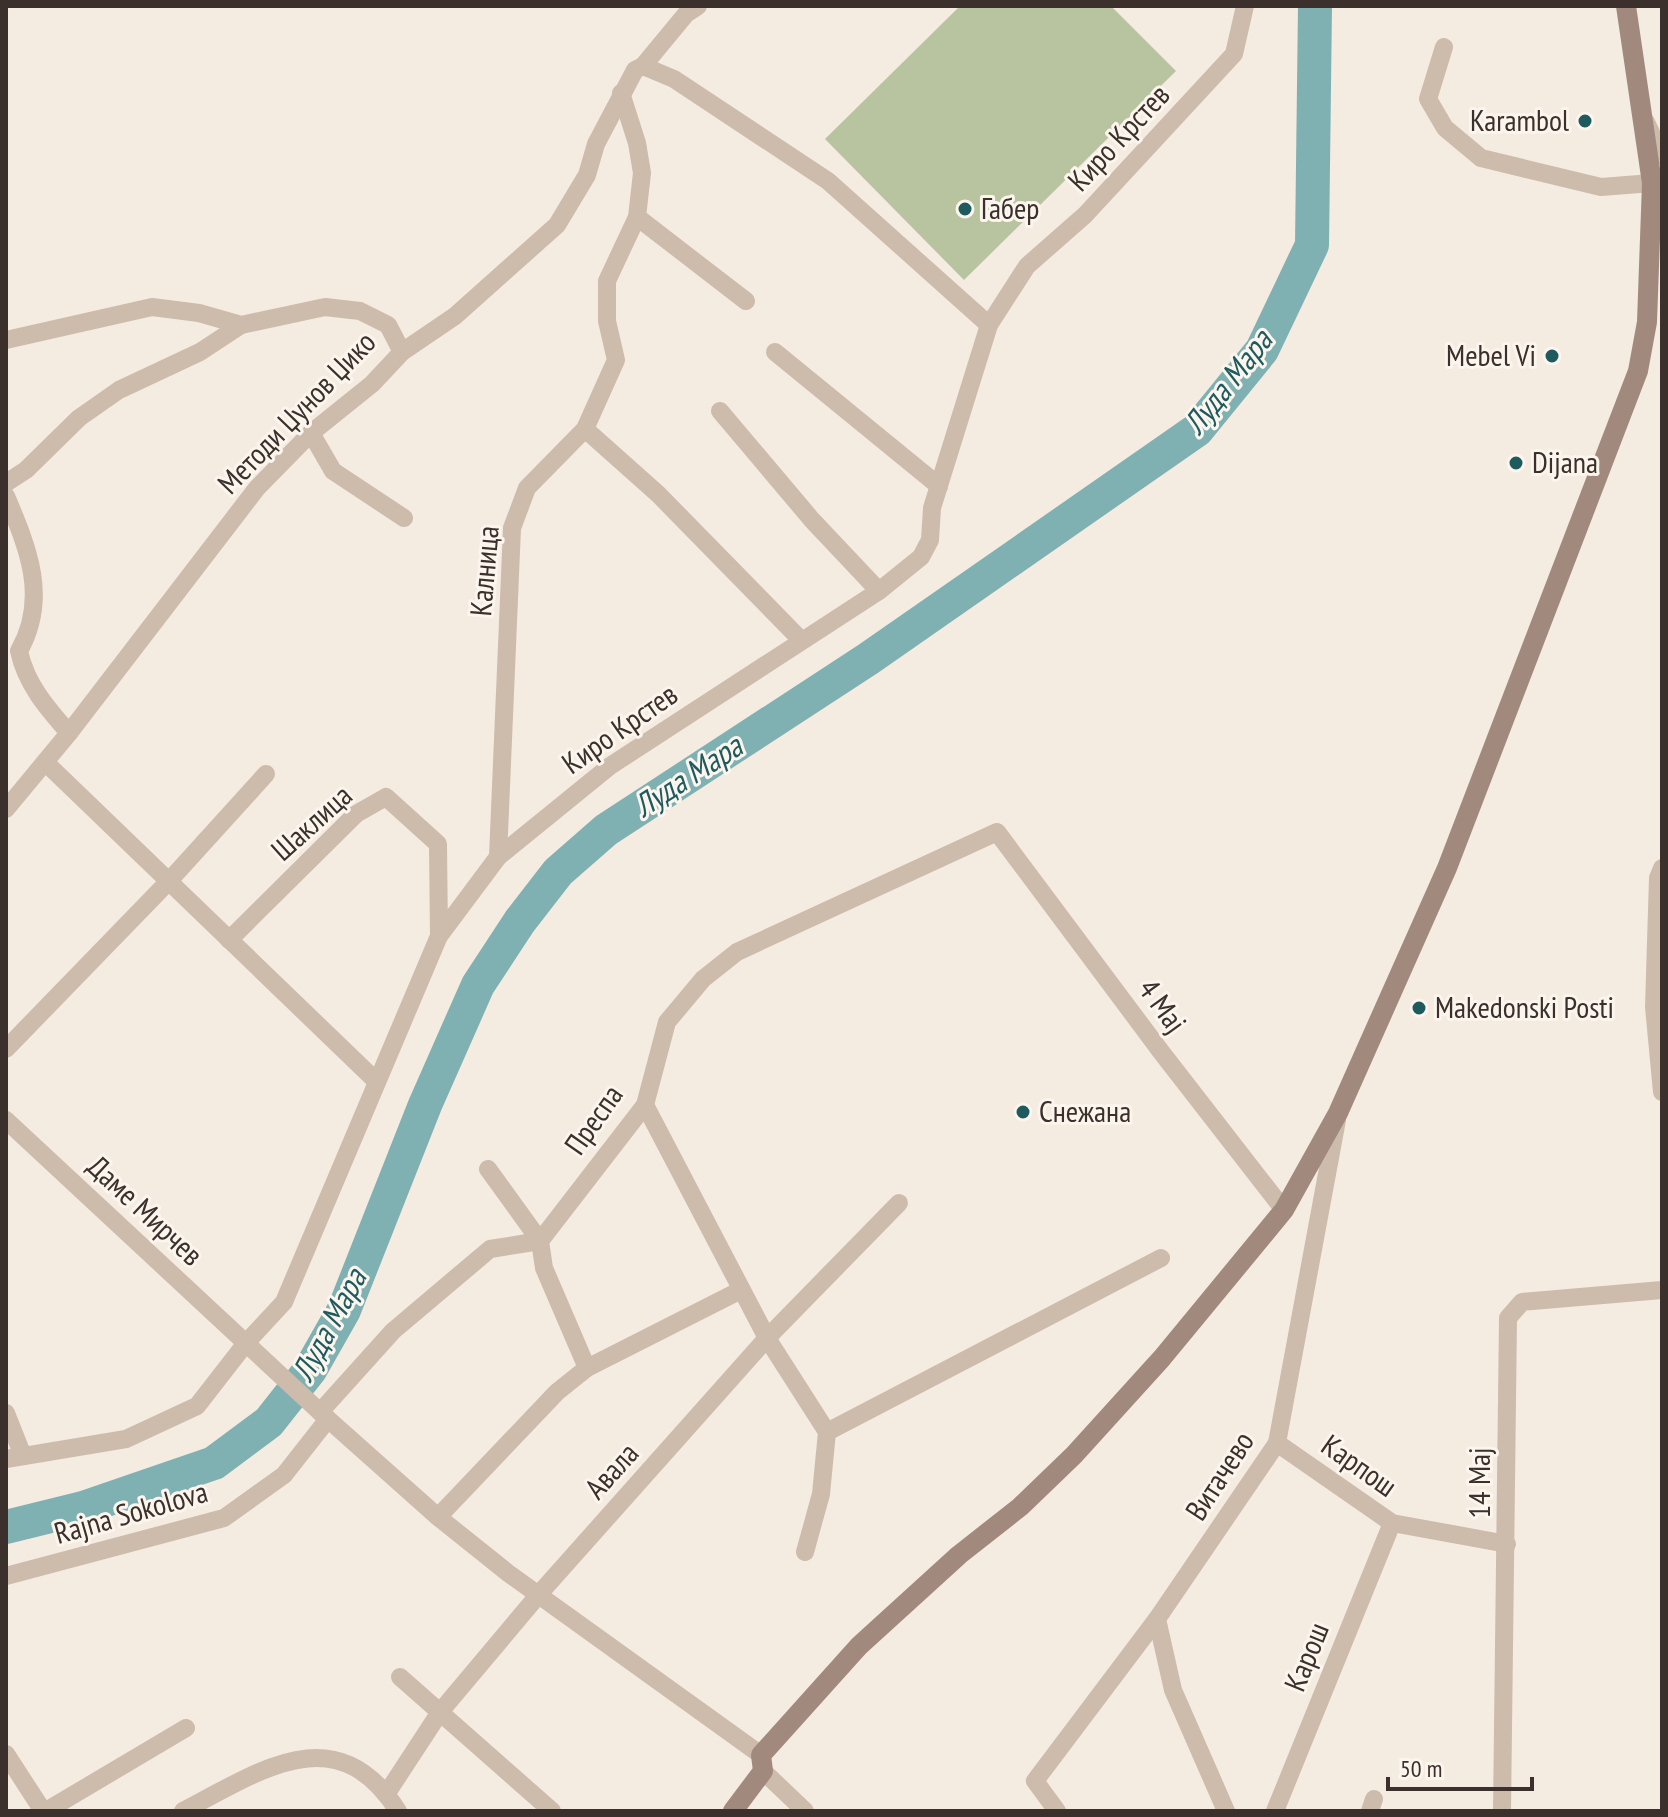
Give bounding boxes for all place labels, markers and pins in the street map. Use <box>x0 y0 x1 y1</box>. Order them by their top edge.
place label: Karambol <box>1470 100 1569 139</box>
marker: Karambol <box>1576 112 1594 130</box>
place label: Габер <box>981 188 1039 227</box>
marker: Габер <box>956 200 974 218</box>
place label: Mebel Vi <box>1446 335 1536 374</box>
marker: Mebel Vi <box>1543 347 1561 365</box>
place label: Dijana <box>1532 442 1598 481</box>
marker: Dijana <box>1507 454 1525 472</box>
place label: Makedonski Posti <box>1435 987 1614 1026</box>
marker: Makedonski Posti <box>1410 999 1428 1017</box>
place label: Снежана <box>1039 1091 1131 1130</box>
marker: Снежана <box>1014 1103 1032 1121</box>

